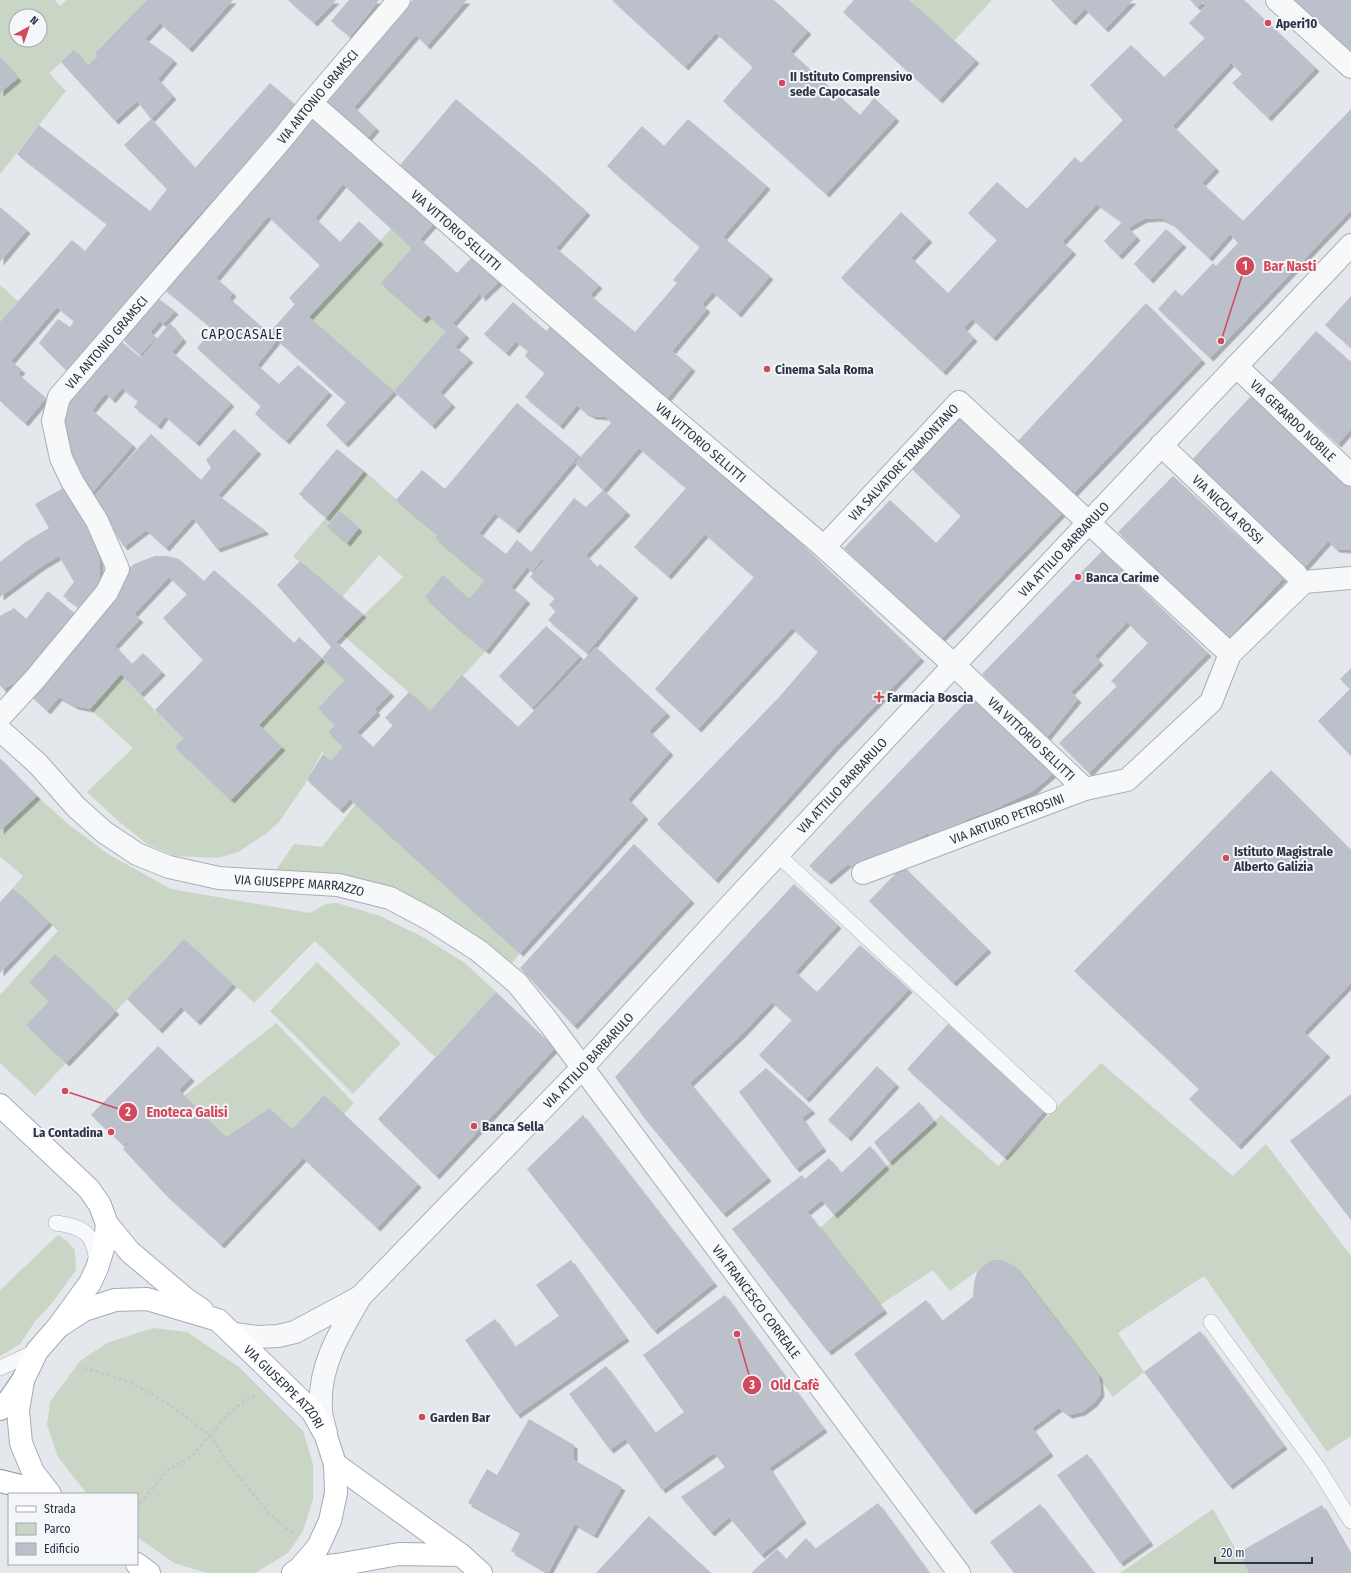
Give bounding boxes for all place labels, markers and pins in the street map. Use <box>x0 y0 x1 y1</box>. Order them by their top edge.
place label: Aperi10 <box>1275 16 1317 31</box>
marker: Aperi10 <box>1263 18 1273 28</box>
place label: II Istituto Comprensivo sede Capocasale <box>790 69 912 99</box>
marker: II Istituto Comprensivo sede Capocasale <box>777 78 787 88</box>
callout: Bar Nasti <box>1235 253 1324 279</box>
place label: Cinema Sala Roma <box>775 362 874 377</box>
marker: Cinema Sala Roma <box>762 364 772 374</box>
place label: Banca Carime <box>1086 570 1159 585</box>
marker: Banca Carime <box>1073 572 1083 582</box>
place label: Farmacia Boscia <box>887 690 974 705</box>
marker: Farmacia Boscia <box>874 692 884 702</box>
place label: Istituto Magistrale Alberto Galizia <box>1233 844 1333 874</box>
marker: Istituto Magistrale Alberto Galizia <box>1221 853 1231 863</box>
callout: Enoteca Galisi <box>118 1099 235 1125</box>
place label: Banca Sella <box>482 1119 545 1134</box>
marker: Banca Sella <box>469 1121 479 1131</box>
place label: La Contadina <box>33 1125 104 1140</box>
marker: La Contadina <box>106 1127 116 1137</box>
callout: Old Cafè <box>742 1372 827 1398</box>
place label: Garden Bar <box>430 1410 490 1425</box>
marker: Garden Bar <box>417 1412 427 1422</box>

